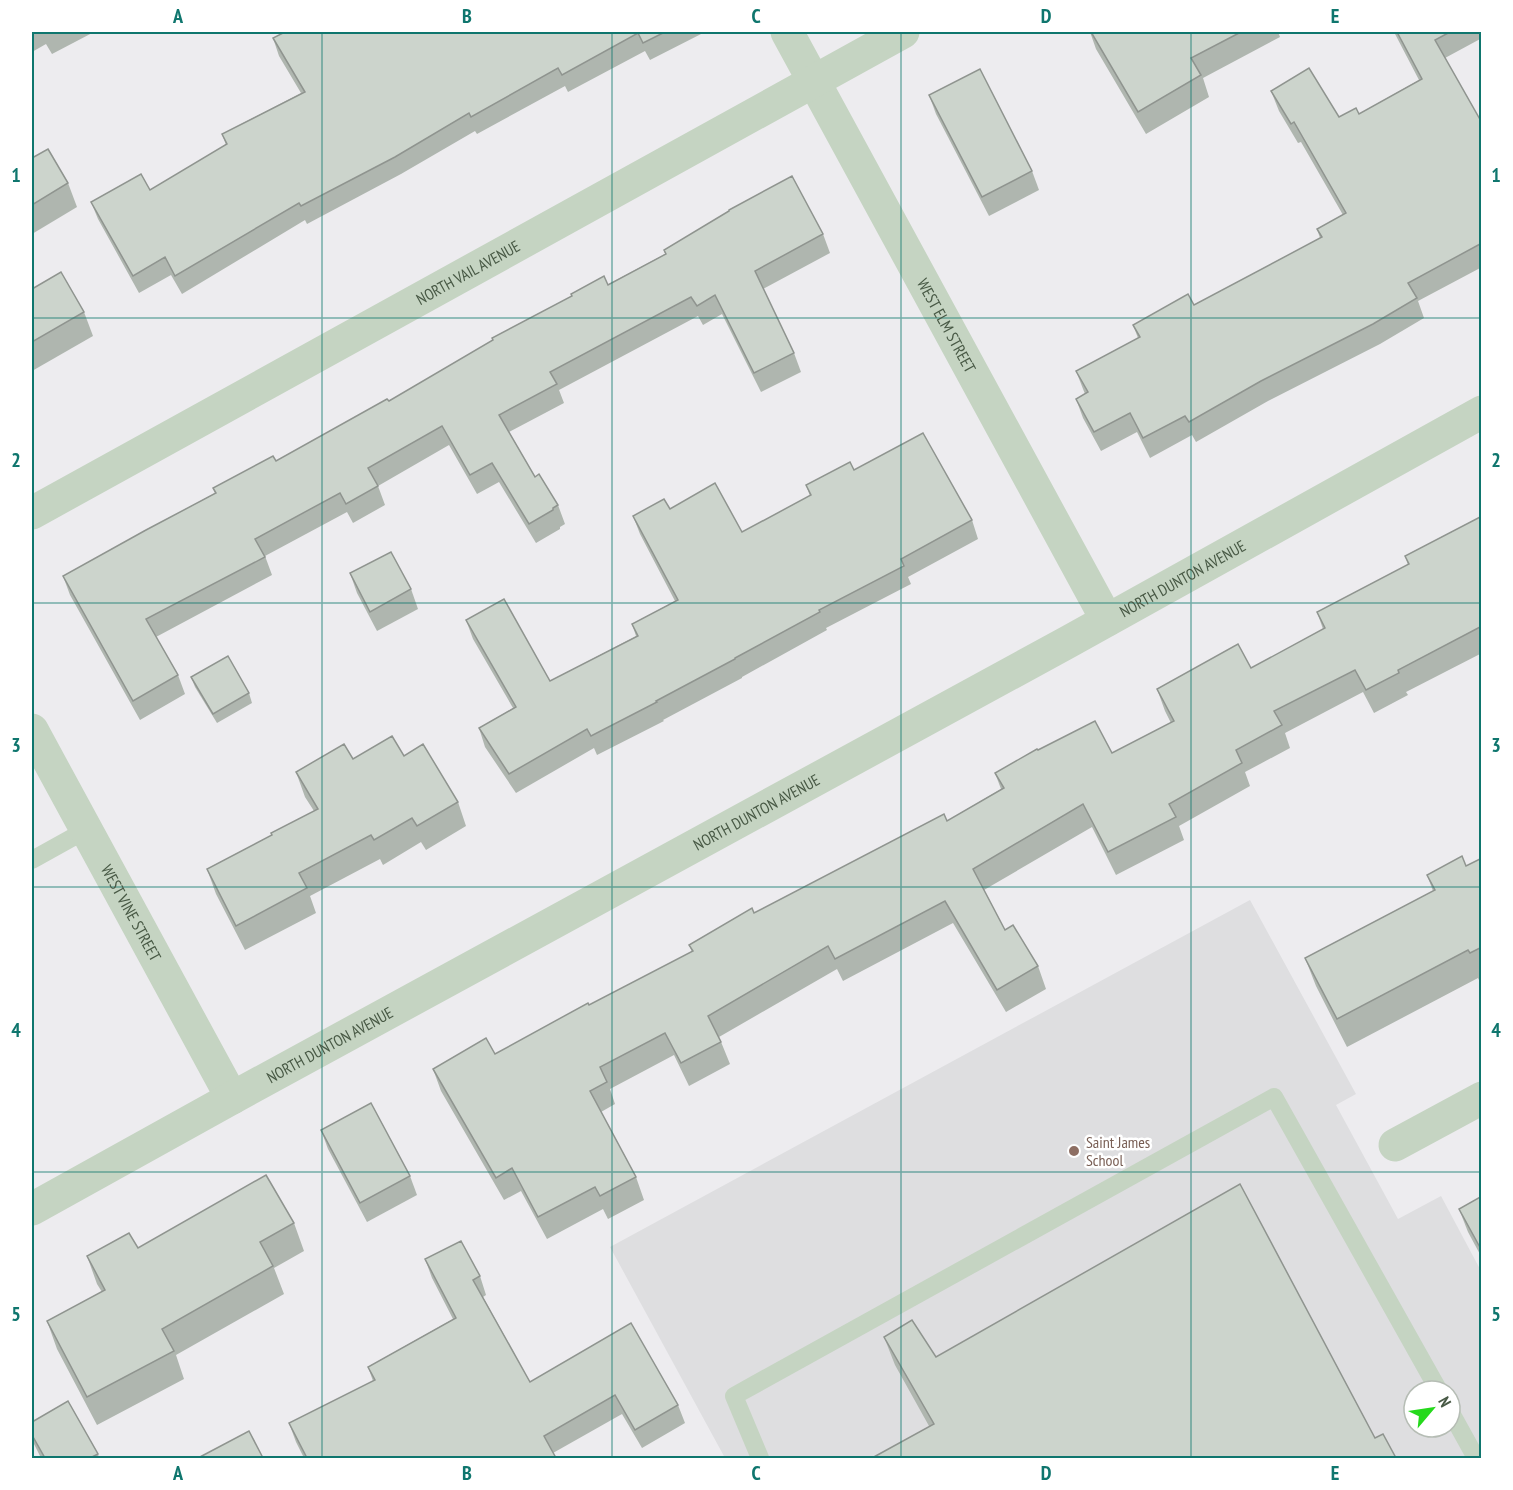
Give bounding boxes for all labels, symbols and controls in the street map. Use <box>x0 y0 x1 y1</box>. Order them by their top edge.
text: A <box>172 3 184 29</box>
text: B <box>462 3 472 29</box>
text: C <box>751 3 761 29</box>
text: D <box>1041 3 1052 29</box>
text: E <box>1331 3 1339 29</box>
text: 1 <box>11 162 21 188</box>
text: 1 <box>1491 162 1501 188</box>
street label: NORTH VAIL AVENUE <box>413 236 523 309</box>
street label: WEST ELM STREET <box>913 275 980 376</box>
text: 2 <box>11 447 21 473</box>
text: 2 <box>1491 447 1501 473</box>
street label: NORTH DUNTON AVENUE <box>1116 535 1249 621</box>
text: 3 <box>11 732 21 758</box>
text: 3 <box>1491 732 1501 758</box>
street label: NORTH DUNTON AVENUE <box>690 769 823 855</box>
street label: WEST VINE STREET <box>97 861 166 964</box>
street label: NORTH DUNTON AVENUE <box>263 1002 396 1087</box>
text: 4 <box>11 1017 21 1043</box>
text: 4 <box>1491 1017 1501 1043</box>
place label: Saint James School <box>1086 1132 1150 1170</box>
marker: Saint James School <box>1067 1144 1081 1158</box>
text: 5 <box>11 1301 21 1327</box>
text: 5 <box>1491 1301 1501 1327</box>
north arrow <box>1402 1379 1462 1439</box>
text: N <box>1434 1393 1456 1410</box>
text: A <box>172 1460 184 1486</box>
text: B <box>462 1460 472 1486</box>
text: C <box>751 1460 761 1486</box>
text: D <box>1041 1460 1052 1486</box>
text: E <box>1331 1460 1339 1486</box>

